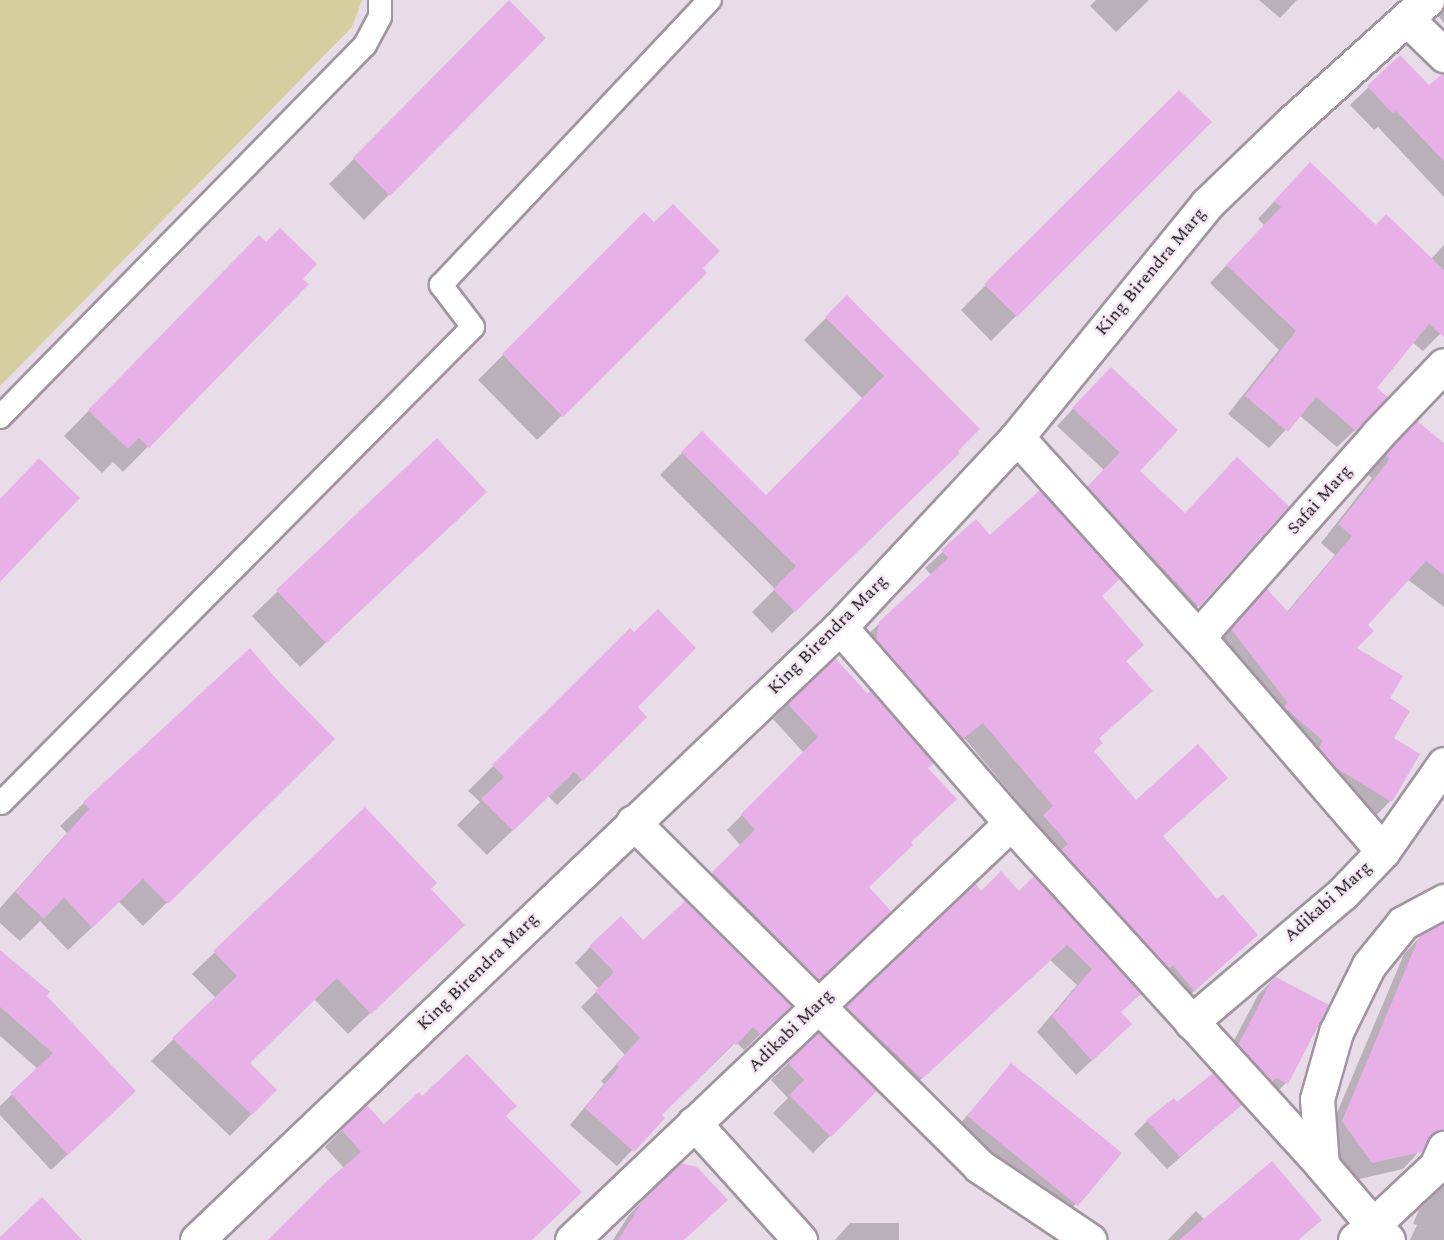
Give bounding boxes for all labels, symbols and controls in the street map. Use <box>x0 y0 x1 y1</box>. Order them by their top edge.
street label: King Birendra Marg <box>1091 204 1211 340</box>
street label: Safai Marg <box>1283 461 1357 539</box>
street label: King Birendra Marg <box>764 571 892 699</box>
street label: Adikabi Marg <box>1280 857 1376 947</box>
street label: King Birendra Marg <box>413 908 543 1036</box>
street label: Adikabi Marg <box>744 985 838 1077</box>

